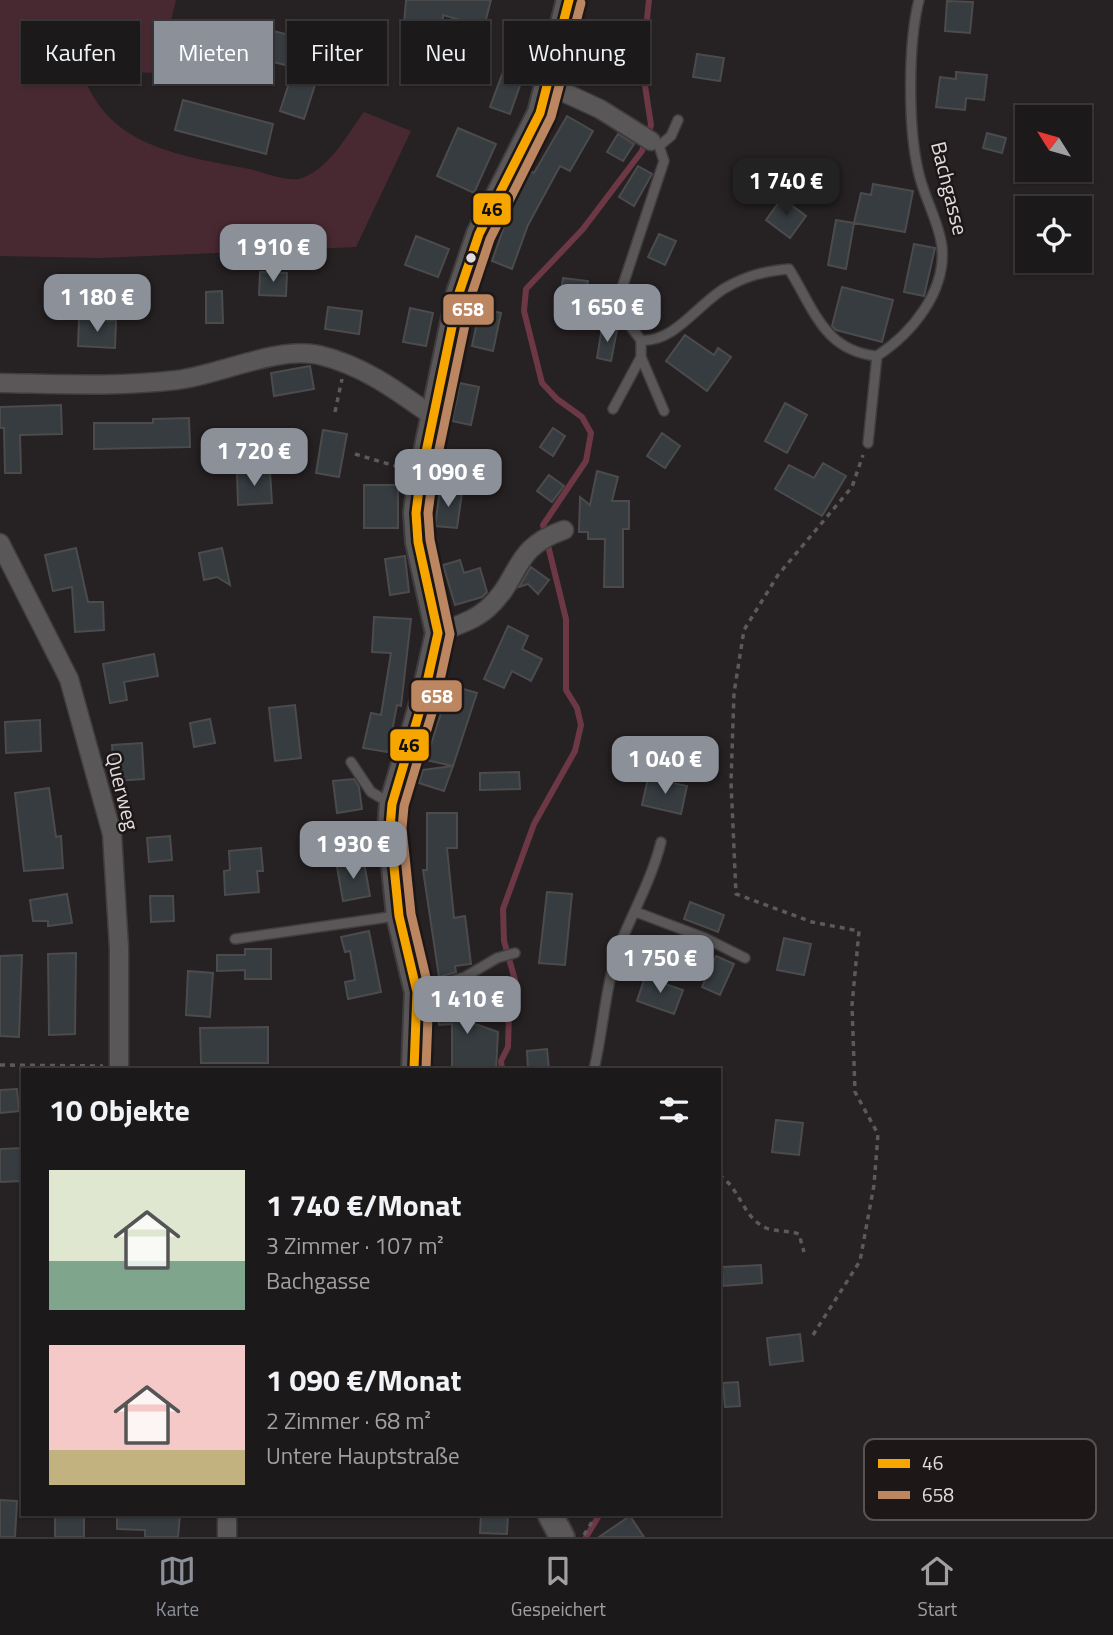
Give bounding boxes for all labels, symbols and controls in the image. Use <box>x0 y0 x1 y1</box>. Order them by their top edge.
chip: Kaufen <box>21 21 140 84</box>
chip: Mieten <box>154 21 273 84</box>
chip: Filter <box>287 21 387 84</box>
chip: Neu <box>401 21 490 84</box>
chip: Wohnung <box>504 21 650 84</box>
north arrow <box>1015 105 1092 182</box>
map controls <box>1015 105 1092 273</box>
street label: Bachgasse <box>923 138 977 238</box>
pin: 1 740 € <box>721 158 851 218</box>
text: 1 740 € <box>749 163 823 198</box>
line badge: 46 <box>472 192 512 226</box>
text: 46 <box>481 194 503 223</box>
button: locate <box>1015 196 1092 273</box>
pin: 1 910 € <box>208 224 338 284</box>
text: 1 910 € <box>236 229 310 264</box>
unlabelled marker <box>464 251 478 265</box>
pin: 1 180 € <box>32 274 162 334</box>
text: 1 180 € <box>60 279 134 314</box>
pin: 1 650 € <box>542 284 672 344</box>
text: 1 650 € <box>570 289 644 324</box>
line badge: 658 <box>442 293 495 326</box>
text: 658 <box>452 294 484 323</box>
pin: 1 720 € <box>189 428 319 488</box>
text: 1 720 € <box>217 433 291 468</box>
pin: 1 090 € <box>383 449 513 509</box>
text: 1 090 € <box>411 454 485 489</box>
line badge: 658 <box>410 679 463 713</box>
text: 658 <box>421 681 453 710</box>
line badge: 46 <box>389 728 430 762</box>
text: 46 <box>398 730 420 759</box>
pin: 1 040 € <box>600 736 730 796</box>
text: 1 040 € <box>628 741 702 776</box>
street label: Querweg <box>98 748 148 834</box>
pin: 1 930 € <box>288 822 418 881</box>
text: 1 930 € <box>316 826 390 861</box>
pin: 1 750 € <box>595 936 725 995</box>
text: 1 750 € <box>623 940 697 975</box>
pin: 1 410 € <box>402 976 532 1036</box>
text: 1 410 € <box>430 981 504 1016</box>
text: 10 Objekte <box>49 1087 190 1133</box>
icon: filters <box>655 1091 693 1129</box>
text: 1 740 €/Monat <box>266 1182 462 1228</box>
icon: home <box>105 1198 189 1282</box>
text: 3 Zimmer · 107 m² <box>266 1228 444 1263</box>
text: Bachgasse <box>266 1263 370 1298</box>
text: 1 090 €/Monat <box>266 1357 462 1403</box>
icon: home <box>105 1373 189 1457</box>
text: 2 Zimmer · 68 m² <box>266 1403 431 1438</box>
text: Untere Hauptstraße <box>266 1438 460 1473</box>
legend <box>864 1439 1096 1520</box>
text: 46 <box>922 1448 943 1477</box>
text: 658 <box>922 1480 954 1509</box>
tab: Karte <box>156 1552 199 1623</box>
tab: Gespeichert <box>511 1552 606 1623</box>
tab: Start <box>918 1552 957 1623</box>

